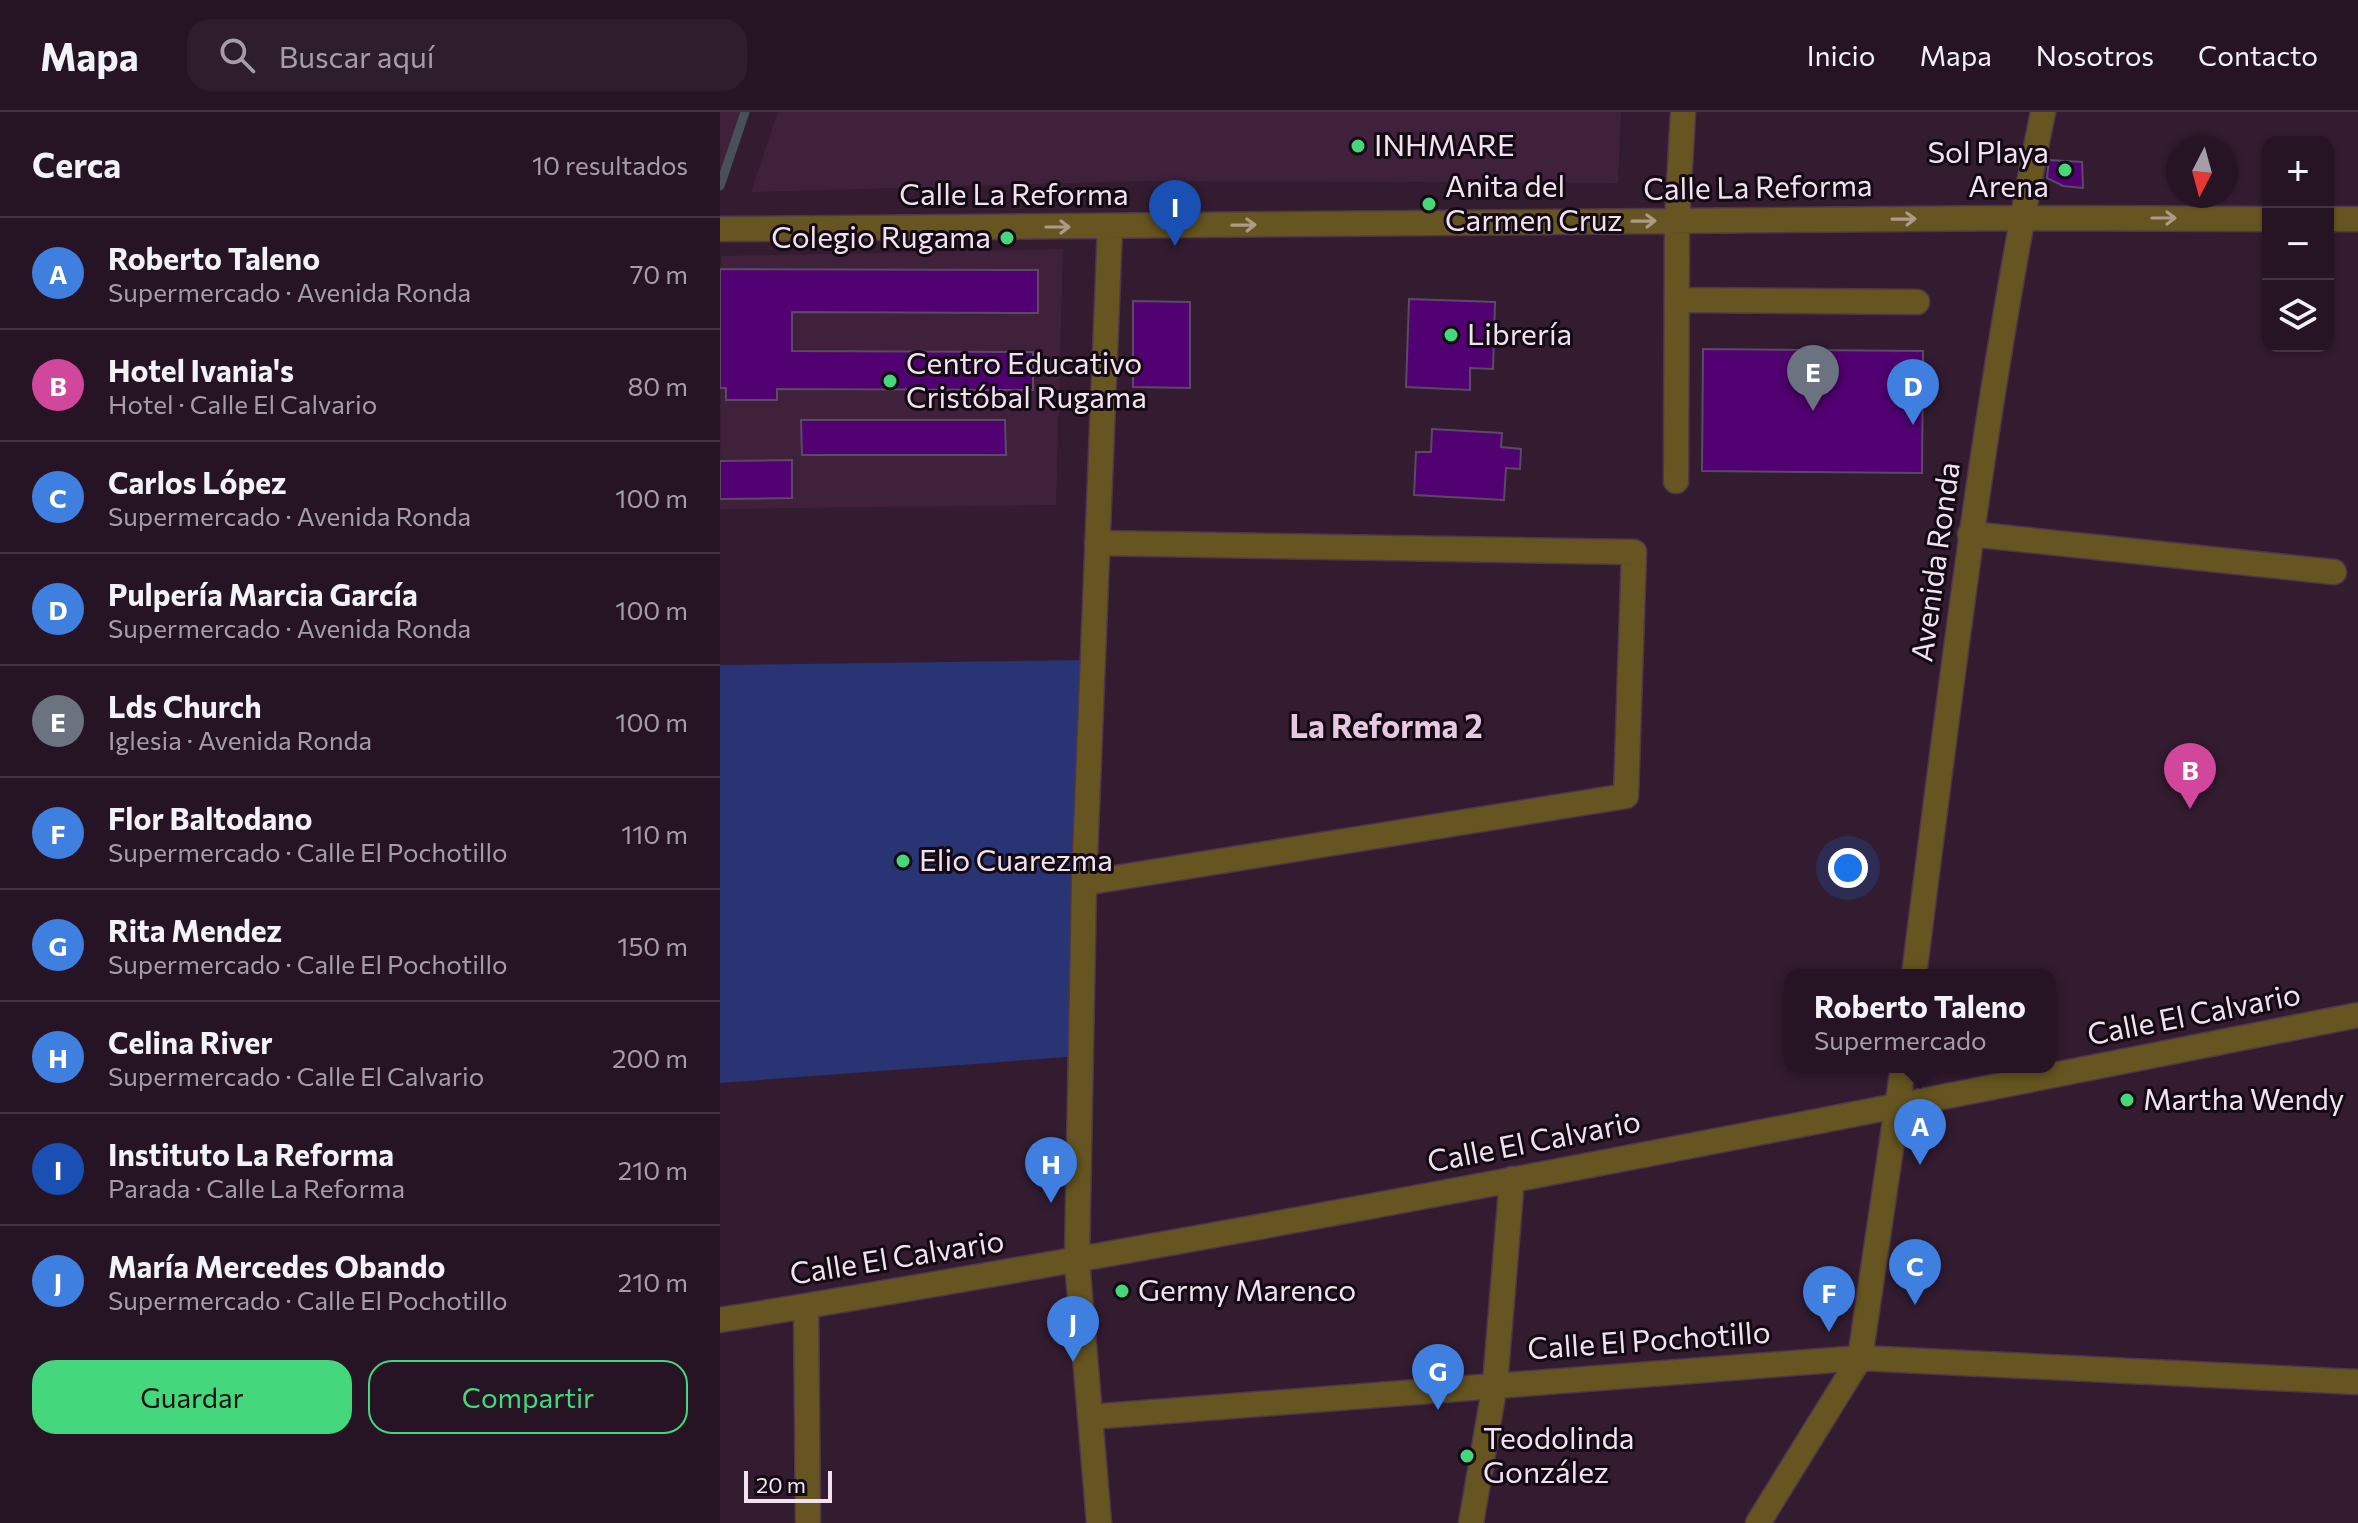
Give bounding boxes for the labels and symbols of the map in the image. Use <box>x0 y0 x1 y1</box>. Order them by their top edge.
place label: INHMARE <box>1374 125 1515 162</box>
place label: Sol Playa Arena <box>1927 132 2049 203</box>
north arrow <box>2166 136 2238 208</box>
marker: INHMARE <box>1349 137 1367 155</box>
marker: Sol Playa Arena <box>2056 161 2074 179</box>
street label: Calle La Reforma <box>1643 165 1873 206</box>
place label: Anita del Carmen Cruz <box>1445 166 1622 237</box>
street label: Calle La Reforma <box>899 174 1129 211</box>
pin: I <box>1149 180 1201 246</box>
marker: Anita del Carmen Cruz <box>1420 195 1438 213</box>
one-way arrow <box>2150 210 2177 226</box>
one-way arrow <box>1890 211 1917 227</box>
one-way arrow <box>1630 214 1657 229</box>
place label: Colegio Rugama <box>771 217 991 254</box>
one-way arrow <box>1230 217 1257 233</box>
one-way arrow <box>1044 219 1071 235</box>
marker: Colegio Rugama <box>998 229 1016 247</box>
place label: Librería <box>1467 314 1572 351</box>
marker: Librería <box>1442 326 1460 344</box>
place label: Centro Educativo Cristóbal Rugama <box>906 343 1147 414</box>
pin: E <box>1787 345 1839 411</box>
pin: D <box>1887 359 1939 425</box>
marker: Centro Educativo Cristóbal Rugama <box>881 372 899 390</box>
street label: Avenida Ronda <box>1901 459 1966 664</box>
district label: La Reforma 2 <box>1289 705 1483 745</box>
pin: B <box>2164 743 2216 809</box>
place label: Elio Cuarezma <box>919 840 1113 877</box>
your location <box>1828 848 1868 888</box>
marker: Elio Cuarezma <box>894 852 912 870</box>
street label: Calle El Calvario <box>2084 974 2303 1051</box>
place label: Martha Wendy <box>2143 1079 2344 1116</box>
marker: Martha Wendy <box>2118 1091 2136 1109</box>
pin: A <box>1894 1099 1946 1165</box>
street label: Calle El Calvario <box>1424 1101 1643 1178</box>
pin: H <box>1025 1137 1077 1203</box>
street label: Calle El Calvario <box>787 1220 1006 1291</box>
pin: C <box>1889 1239 1941 1305</box>
pin: F <box>1803 1266 1855 1332</box>
place label: Germy Marenco <box>1138 1270 1356 1307</box>
marker: Germy Marenco <box>1113 1282 1131 1300</box>
pin: J <box>1047 1296 1099 1362</box>
street label: Calle El Pochotillo <box>1526 1312 1772 1365</box>
pin: G <box>1412 1344 1464 1410</box>
place label: Teodolinda González <box>1483 1418 1634 1489</box>
marker: Teodolinda González <box>1458 1447 1476 1465</box>
scale bar <box>744 1467 832 1503</box>

